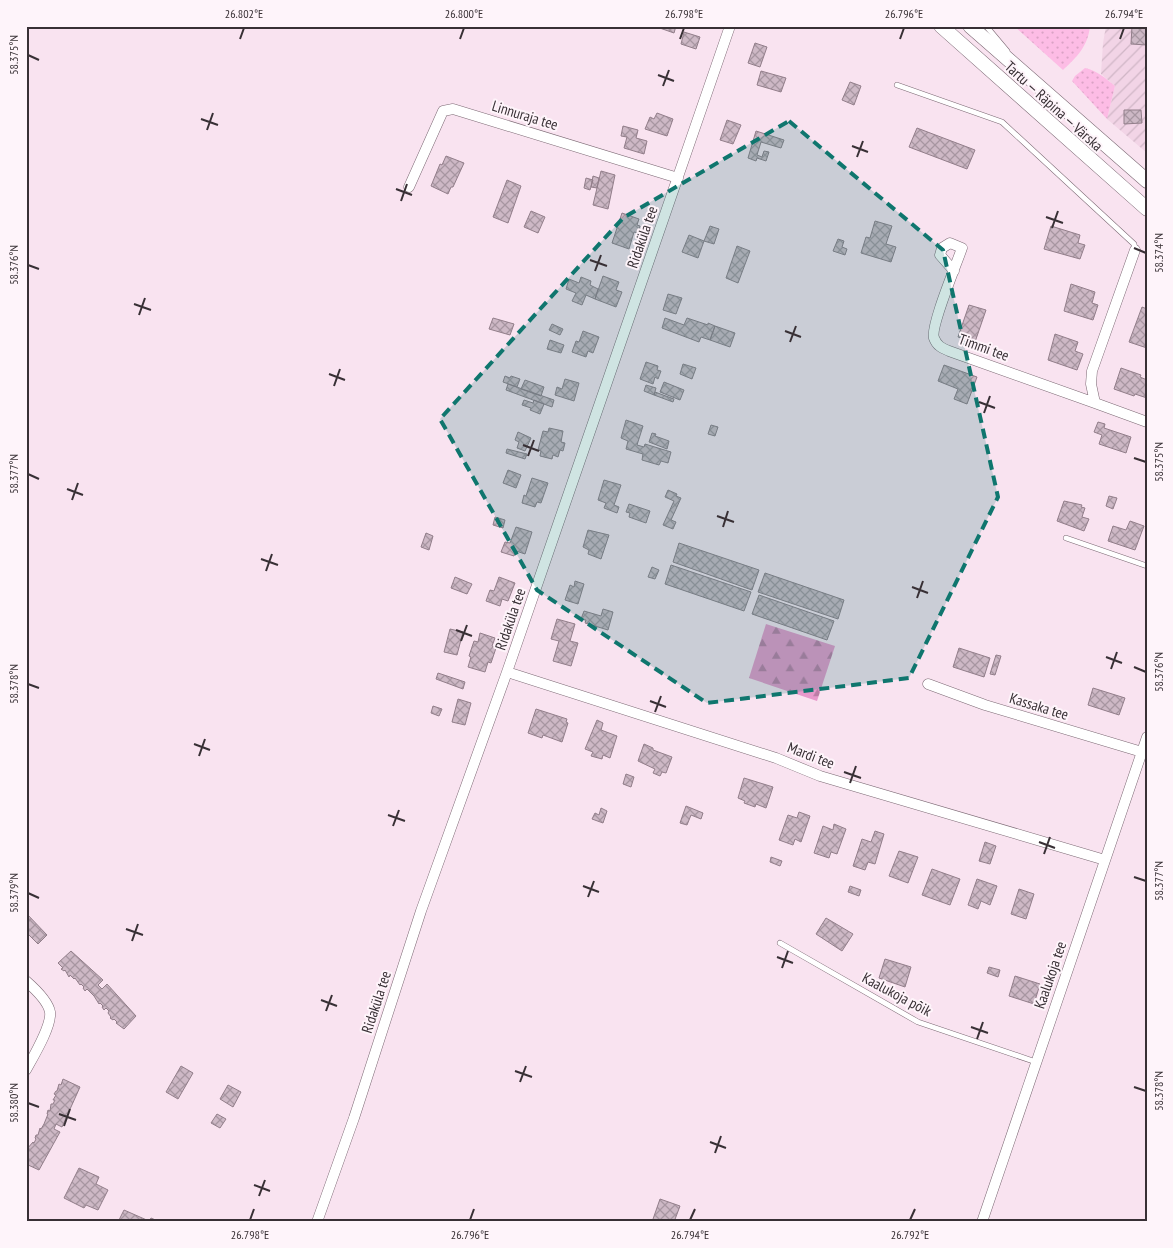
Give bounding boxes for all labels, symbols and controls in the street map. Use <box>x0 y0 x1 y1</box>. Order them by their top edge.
text: 26.802°E <box>225 6 263 21</box>
text: 26.800°E <box>445 6 483 21</box>
text: 26.798°E <box>665 6 703 21</box>
text: 26.796°E <box>885 6 923 21</box>
text: 26.794°E <box>1105 6 1143 21</box>
text: 58.375°N <box>6 35 21 75</box>
street label: Tartu — Räpina — Värska <box>1001 57 1107 155</box>
street label: Linnuraja tee <box>490 96 560 134</box>
street label: Ridaküla tee <box>623 204 661 270</box>
text: 58.374°N <box>1151 233 1166 273</box>
text: 58.376°N <box>6 245 21 285</box>
street label: Timmi tee <box>956 329 1012 365</box>
text: 58.375°N <box>1151 442 1166 482</box>
text: 58.377°N <box>6 454 21 494</box>
street label: Ridaküla tee <box>491 586 529 652</box>
text: 58.376°N <box>1151 652 1166 692</box>
text: 58.378°N <box>6 664 21 704</box>
street label: Kassaka tee <box>1007 688 1071 724</box>
street label: Mardi tee <box>785 737 837 773</box>
text: 58.377°N <box>1151 861 1166 901</box>
text: 58.379°N <box>6 873 21 913</box>
street label: Kaalukoja tee <box>1030 939 1070 1011</box>
street label: Kaalukoja põik <box>859 968 935 1020</box>
street label: Ridaküla tee <box>357 969 395 1035</box>
text: 58.378°N <box>1151 1071 1166 1111</box>
text: 58.380°N <box>6 1083 21 1123</box>
text: 26.798°E <box>231 1227 269 1242</box>
text: 26.796°E <box>451 1227 489 1242</box>
text: 26.794°E <box>671 1227 709 1242</box>
text: 26.792°E <box>891 1227 929 1242</box>

